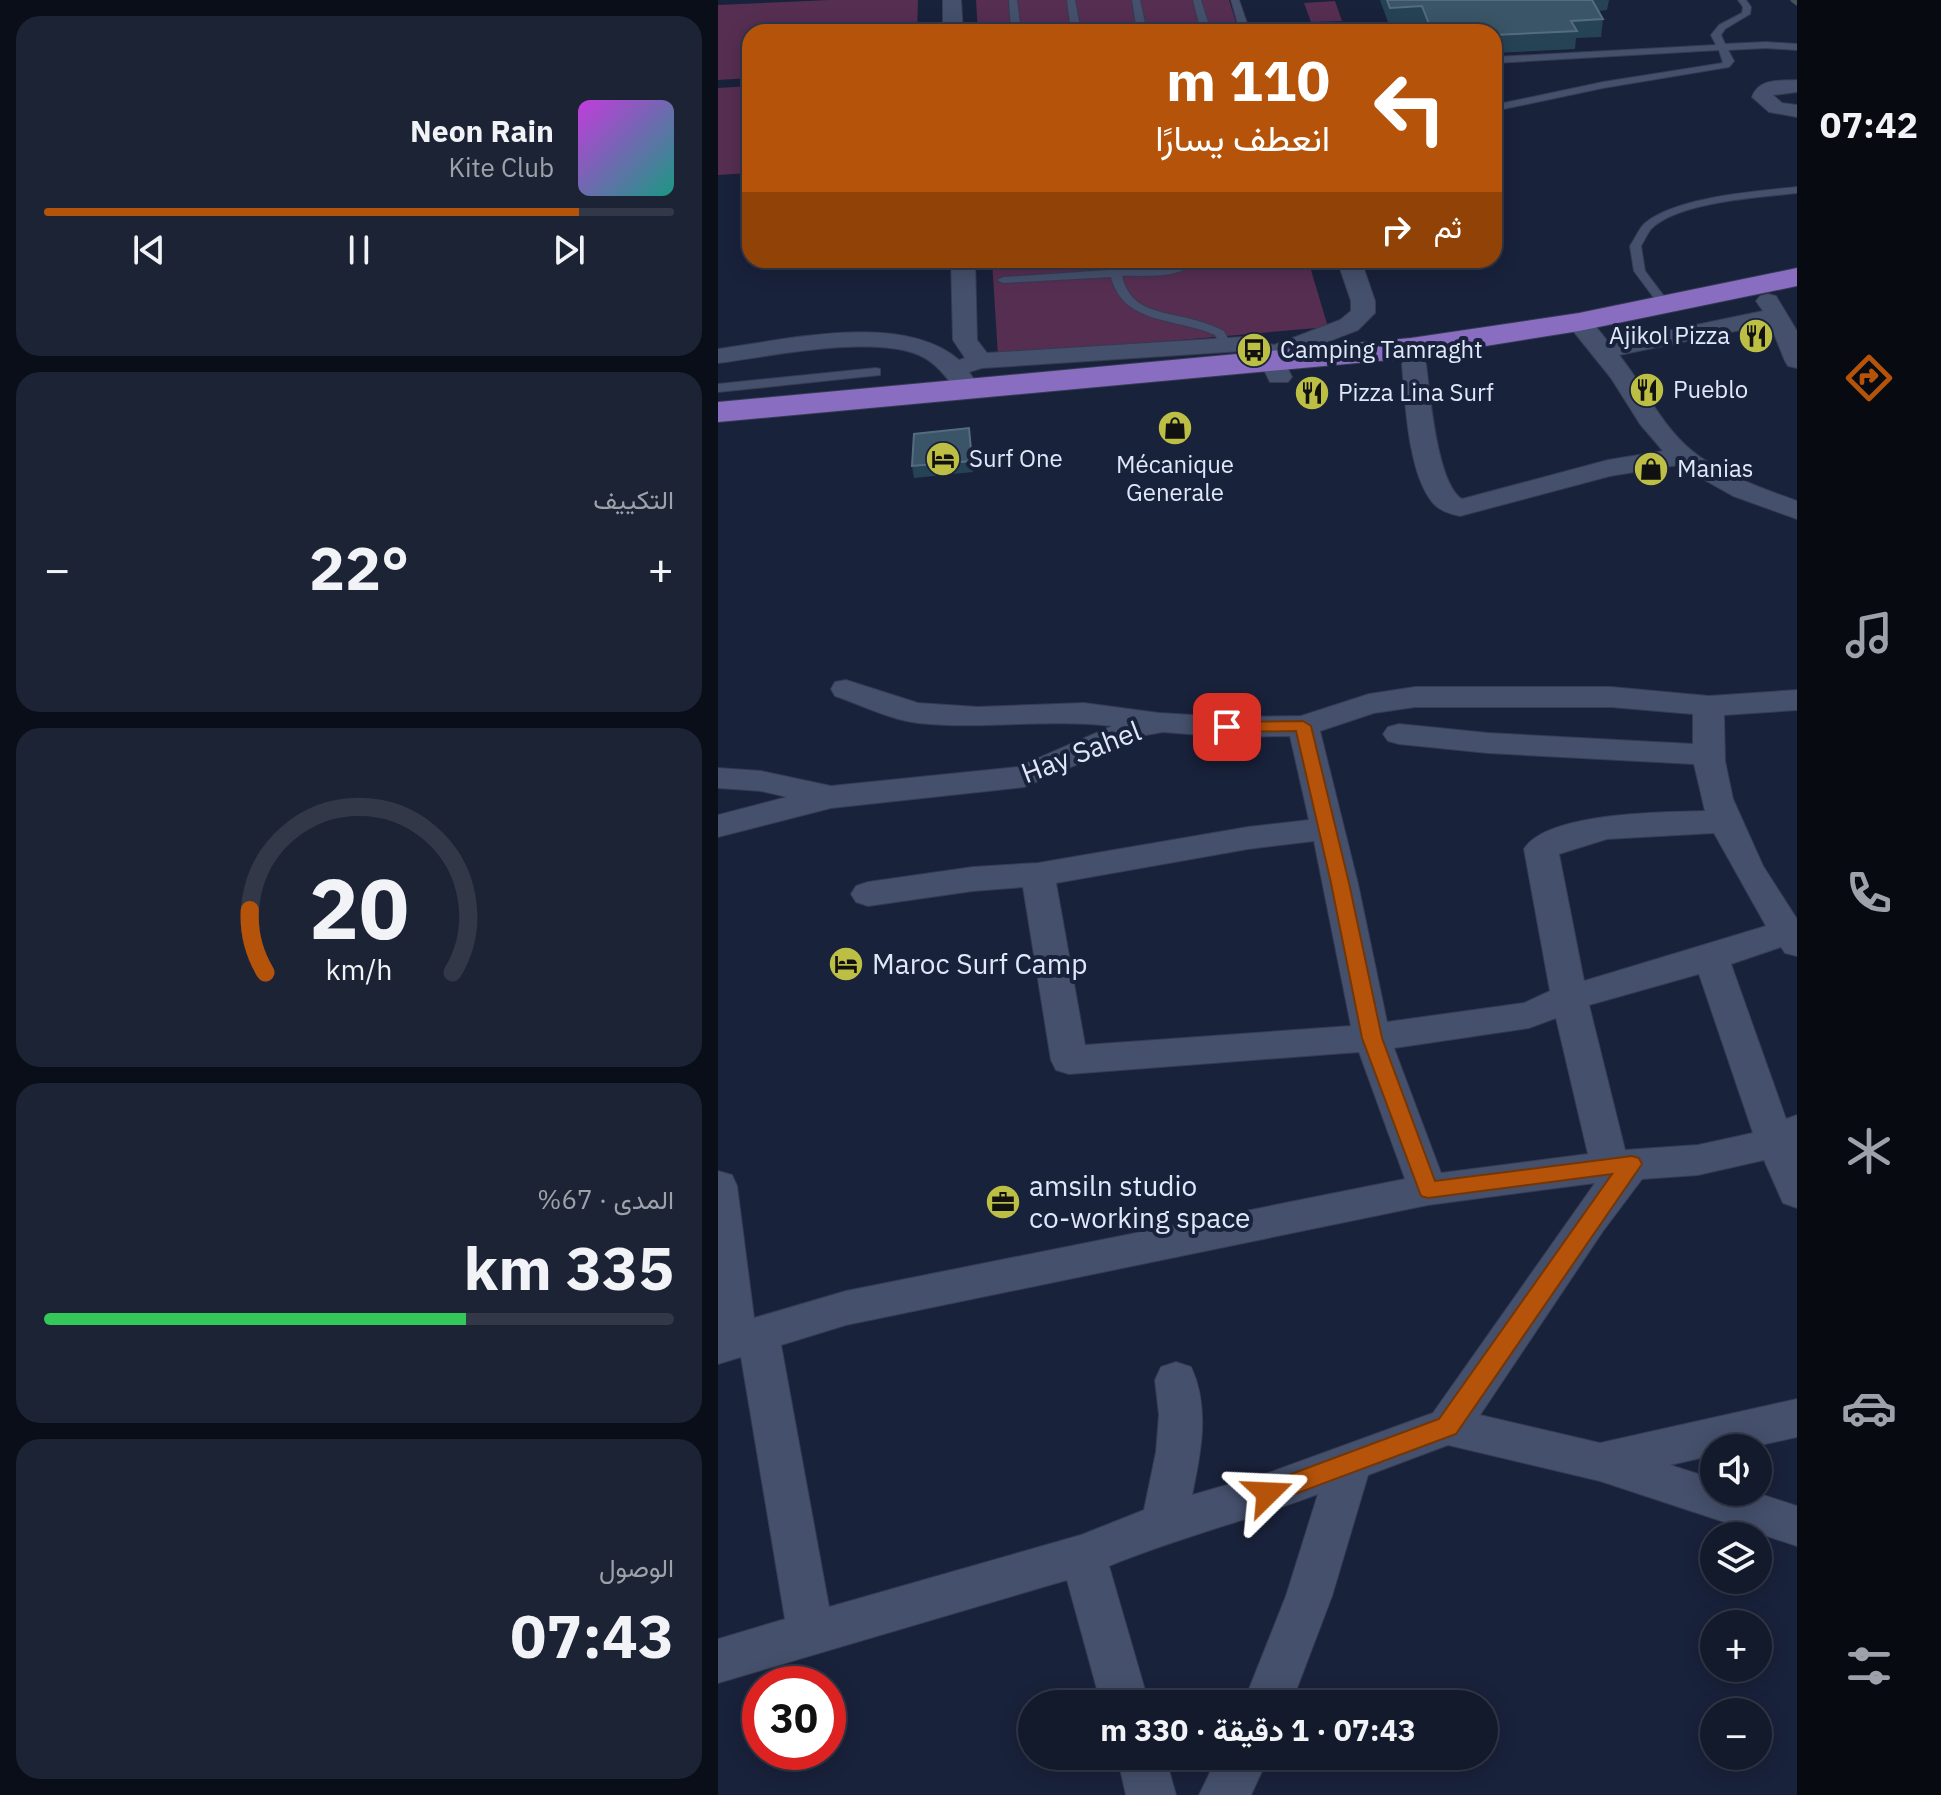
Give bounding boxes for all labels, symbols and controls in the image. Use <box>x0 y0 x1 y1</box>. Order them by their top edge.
text: 110 m <box>1166 44 1330 116</box>
icon: left <box>1358 56 1462 160</box>
text: 07:42 <box>1820 101 1918 148</box>
text: Neon Rain <box>410 111 554 150</box>
text: انعطف يسارًا <box>1155 114 1330 161</box>
text: Kite Club <box>449 150 554 184</box>
text: ثم <box>1434 207 1462 246</box>
icon: right <box>1374 208 1418 252</box>
icon: previous <box>127 228 171 272</box>
icon: pause <box>337 228 381 272</box>
icon: next <box>547 228 591 272</box>
restaurant icon: Ajikol Pizza <box>1737 317 1775 355</box>
place label: Ajikol Pizza <box>1609 319 1730 351</box>
bus stop icon: Camping Tamraght <box>1235 331 1273 369</box>
place label: Camping Tamraght <box>1280 333 1483 365</box>
icon: directions <box>1841 350 1897 406</box>
restaurant icon: Pueblo <box>1628 371 1666 409</box>
place label: Pueblo <box>1673 373 1748 405</box>
restaurant icon: Pizza Lina Surf <box>1293 374 1331 412</box>
place label: Pizza Lina Surf <box>1338 376 1494 408</box>
shop icon: Mécanique Generale <box>1156 409 1194 447</box>
hotel icon: Surf One <box>924 440 962 478</box>
place label: Surf One <box>969 442 1063 474</box>
place label: Mécanique Generale <box>1116 448 1234 508</box>
shop icon: Manias <box>1632 450 1670 488</box>
place label: Manias <box>1677 452 1753 484</box>
text: التكييف <box>593 482 674 516</box>
text: 22° <box>309 528 409 607</box>
text: − <box>44 540 70 597</box>
text: + <box>648 540 674 597</box>
icon: music <box>1841 607 1897 663</box>
pin <box>1193 693 1261 761</box>
icon: arrive <box>1205 705 1249 749</box>
street label: Hay Sahel <box>1016 712 1146 791</box>
text: 20 <box>309 854 409 962</box>
icon: phone <box>1841 865 1897 921</box>
hotel icon: Maroc Surf Camp <box>827 945 865 983</box>
place label: Maroc Surf Camp <box>872 945 1087 982</box>
text: km/h <box>325 952 393 989</box>
icon: climate <box>1841 1123 1897 1179</box>
place label: amsiln studio co-working space <box>1029 1167 1250 1236</box>
text: المدى · 67% <box>537 1182 674 1216</box>
office icon: amsiln studio co-working space <box>984 1183 1022 1221</box>
text: 335 km <box>464 1228 674 1307</box>
icon: car <box>1841 1380 1897 1436</box>
map controls <box>1700 1434 1772 1770</box>
button: sound <box>1700 1434 1772 1506</box>
position arrow <box>1226 1451 1310 1535</box>
button: layers <box>1700 1522 1772 1594</box>
text: الوصول <box>599 1550 674 1584</box>
text: 07:43 <box>510 1596 674 1675</box>
button: + <box>1700 1610 1772 1682</box>
icon: filters <box>1841 1638 1897 1694</box>
speed limit sign: 30 <box>742 1666 846 1770</box>
button: − <box>1700 1698 1772 1770</box>
text: 07:43 · 1 دقيقة · 330 m <box>1100 1710 1416 1749</box>

